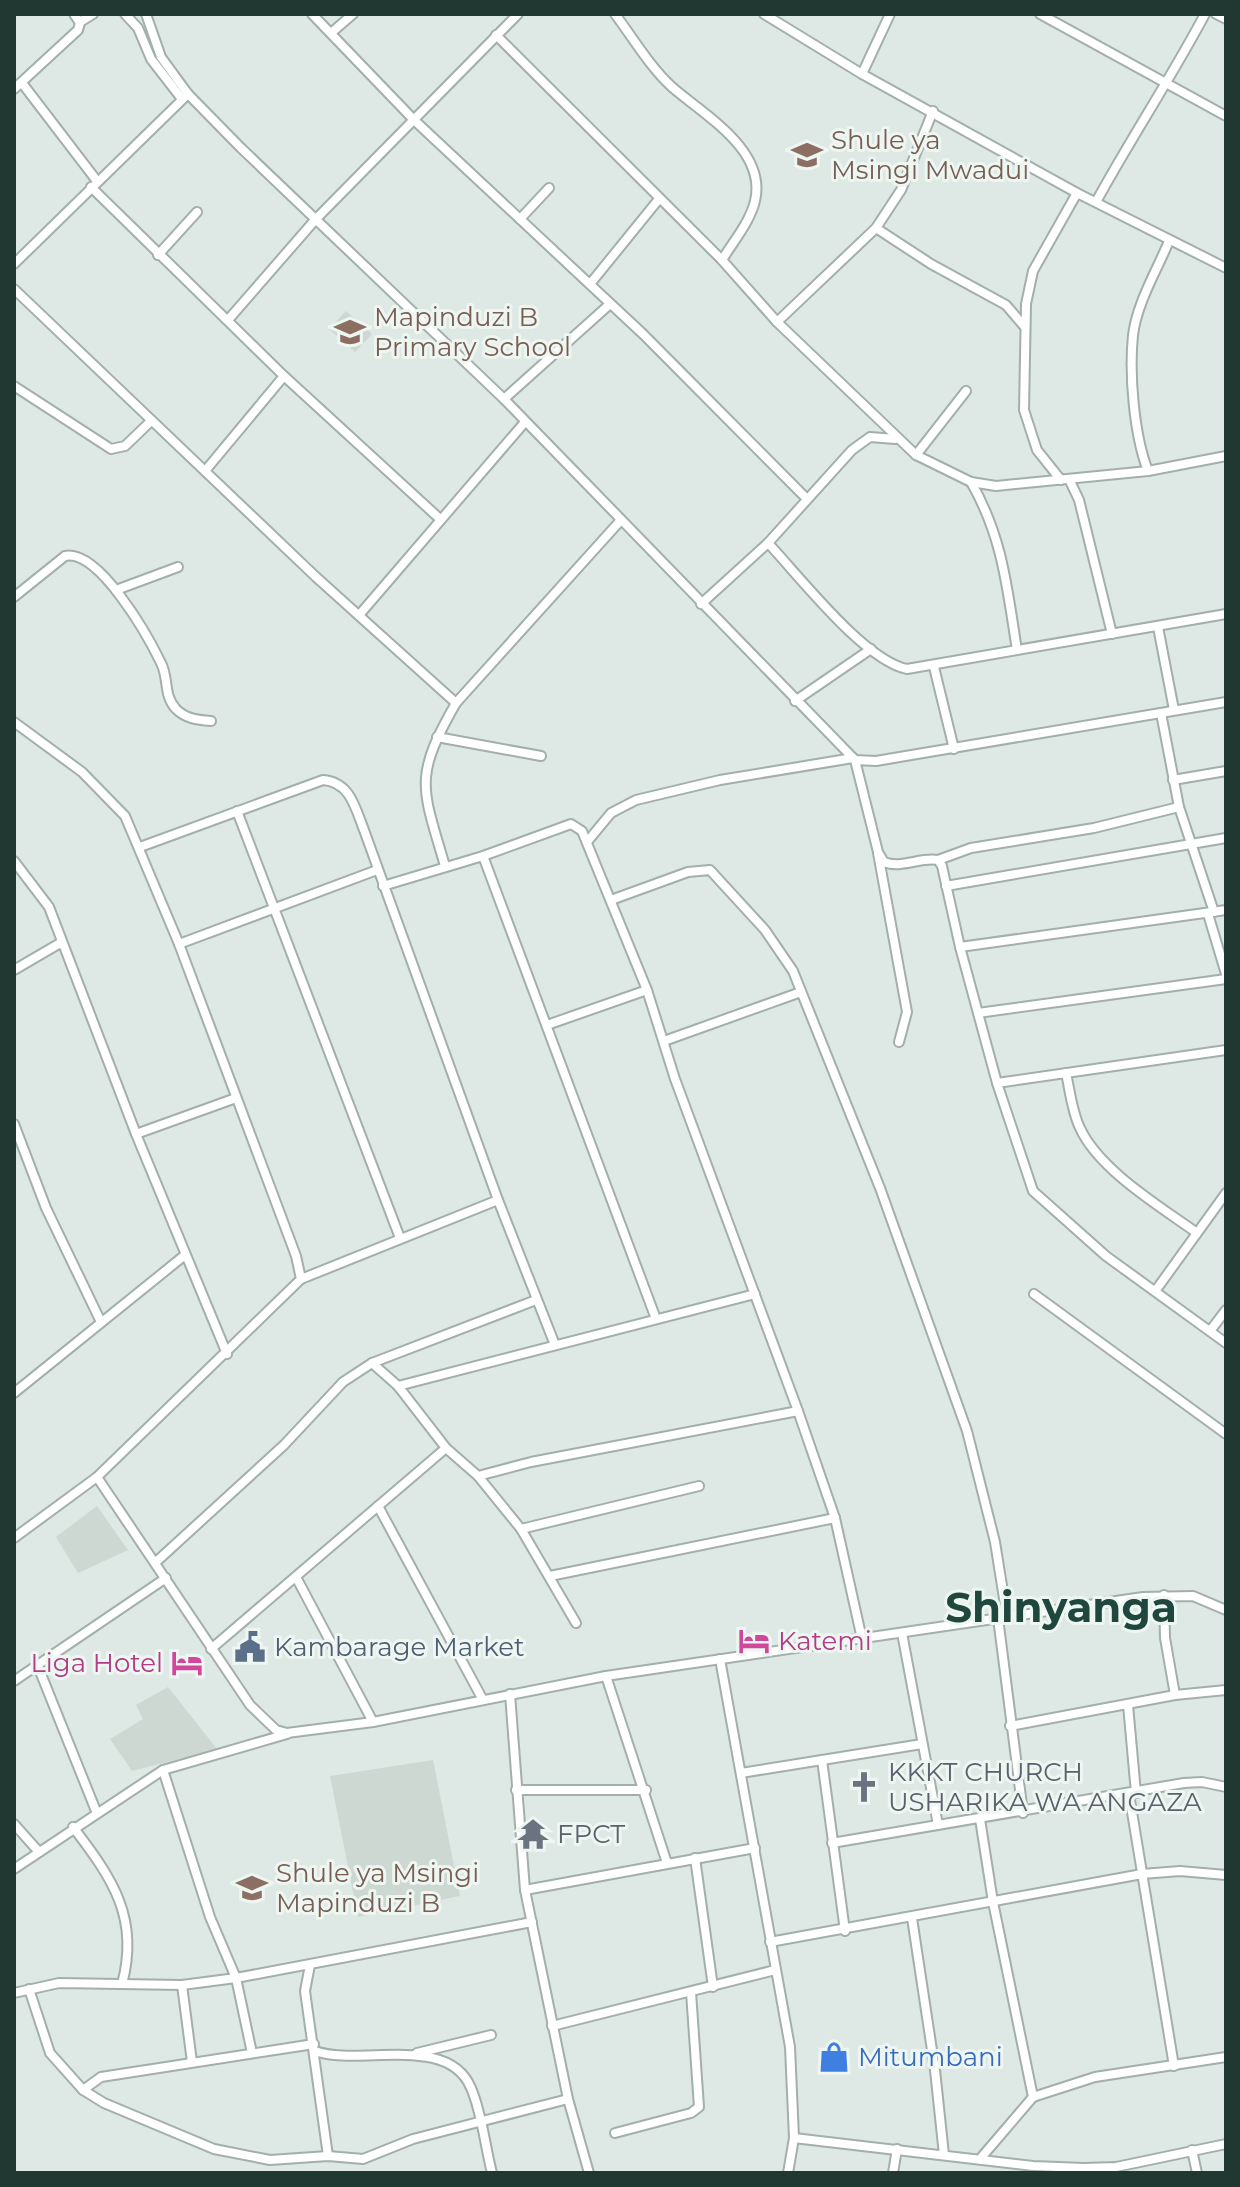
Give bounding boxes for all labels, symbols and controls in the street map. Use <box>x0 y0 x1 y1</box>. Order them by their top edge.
place label: Shule ya Msingi Mwadui <box>831 124 1029 186</box>
school or university icon: Shule ya Msingi Mwadui <box>790 138 824 172</box>
place label: Mapinduzi B Primary School <box>374 301 571 363</box>
school or university icon: Mapinduzi B Primary School <box>333 315 367 349</box>
district label: Shinyanga <box>945 1581 1177 1633</box>
hotel icon: Katemi <box>737 1624 771 1658</box>
place label: Katemi <box>778 1625 872 1657</box>
public building icon: Kambarage Market <box>233 1630 267 1664</box>
place label: Kambarage Market <box>274 1631 525 1663</box>
hotel icon: Liga Hotel <box>170 1646 204 1680</box>
place label: Liga Hotel <box>31 1647 163 1679</box>
place label: KKKT CHURCH USHARIKA WA ANGAZA <box>888 1756 1202 1818</box>
church icon: KKKT CHURCH USHARIKA WA ANGAZA <box>847 1770 881 1804</box>
temple icon: FPCT <box>516 1817 550 1851</box>
place label: FPCT <box>557 1818 625 1850</box>
place label: Shule ya Msingi Mapinduzi B <box>276 1857 479 1919</box>
school or university icon: Shule ya Msingi Mapinduzi B <box>235 1871 269 1905</box>
shop icon: Mitumbani <box>817 2040 851 2074</box>
place label: Mitumbani <box>858 2041 1003 2073</box>

